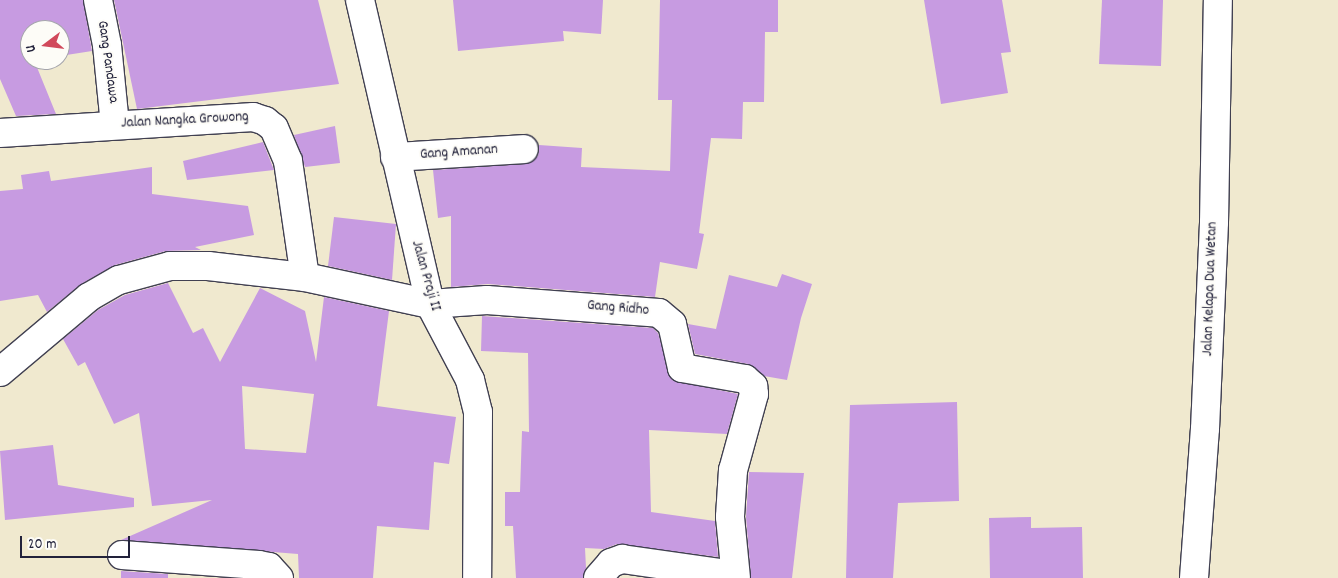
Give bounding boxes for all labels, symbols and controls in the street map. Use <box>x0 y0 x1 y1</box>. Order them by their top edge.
north arrow <box>20 20 70 70</box>
street label: Gang Pandawa <box>92 20 122 104</box>
text: U <box>21 43 42 54</box>
street label: Jalan Nangka Growong <box>121 109 249 133</box>
street label: Gang Amanan <box>419 141 499 165</box>
street label: Jalan Kelapa Dua Wetan <box>1200 222 1222 356</box>
street label: Jalan Praji II <box>406 239 444 313</box>
street label: Gang Ridho <box>586 297 650 321</box>
scale bar <box>22 526 132 558</box>
text: 20 m <box>28 534 56 556</box>

